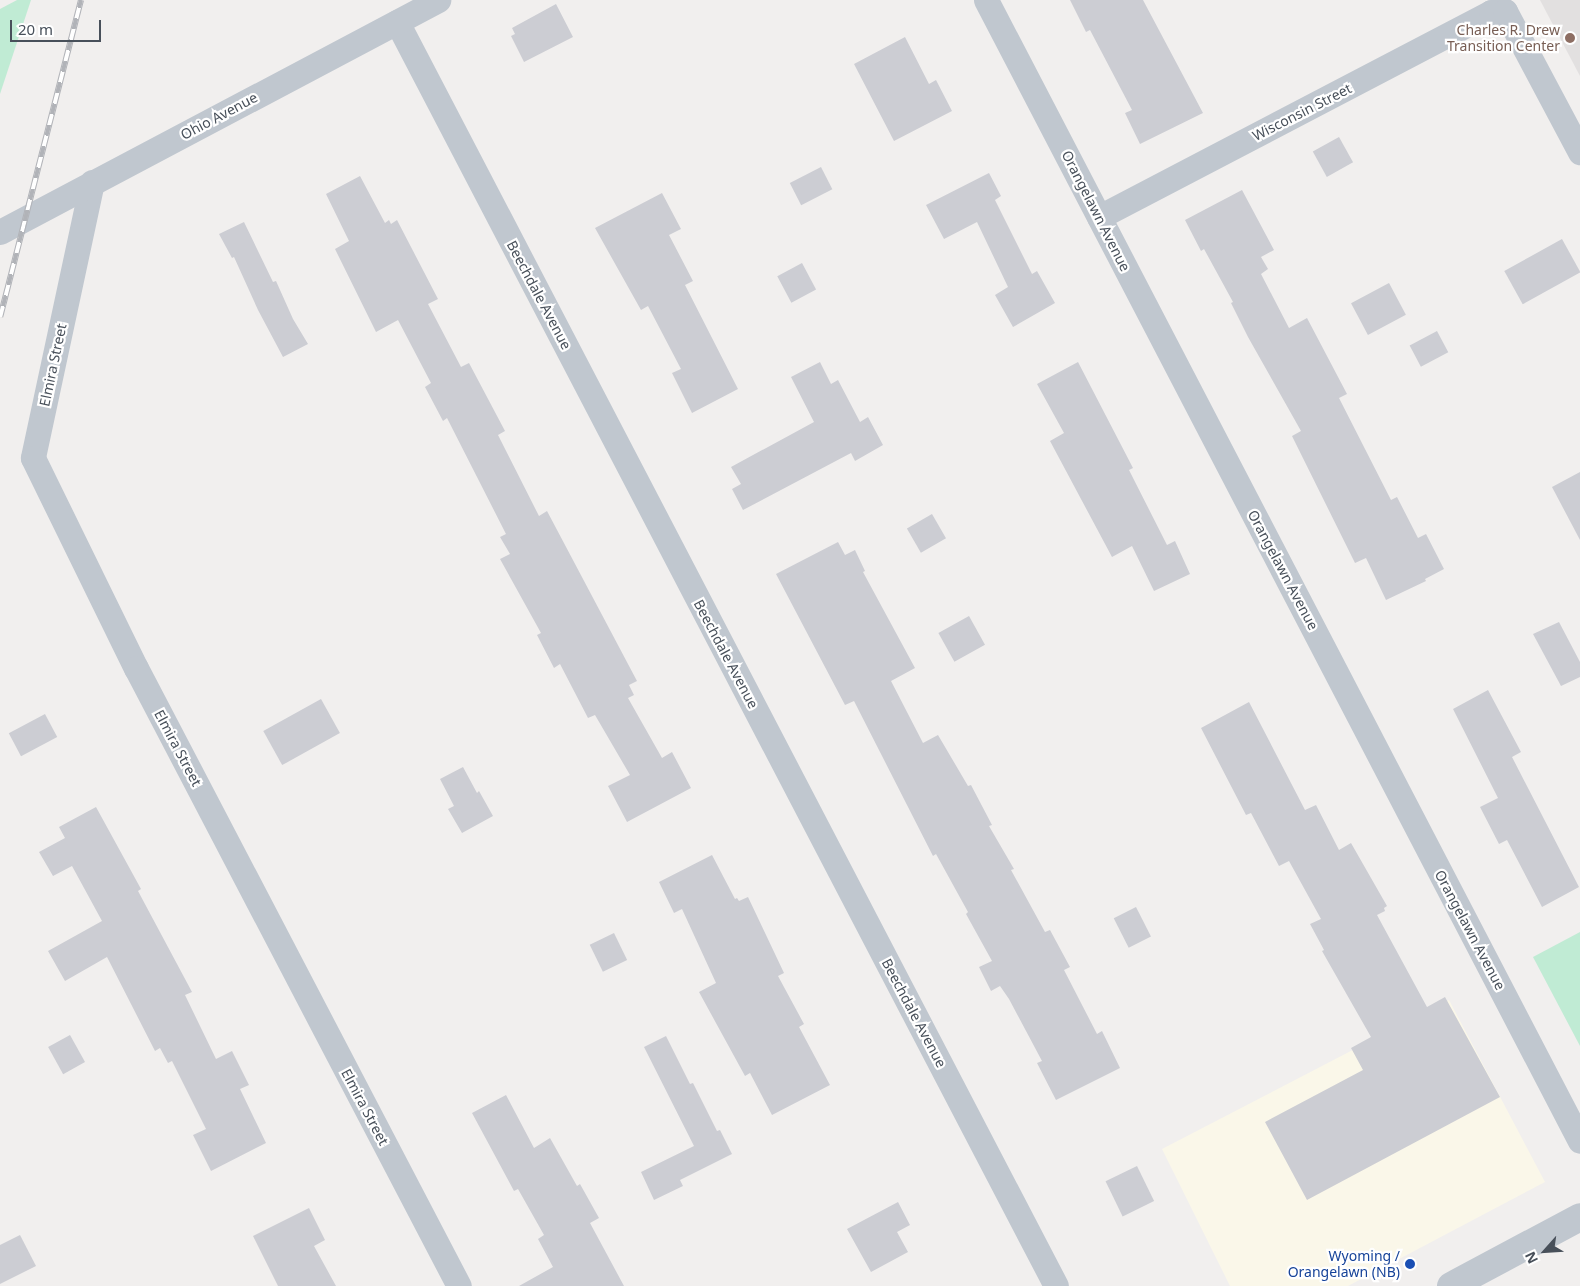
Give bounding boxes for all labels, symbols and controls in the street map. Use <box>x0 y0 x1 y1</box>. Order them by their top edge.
scale bar <box>12 10 104 42</box>
text: 20 m <box>18 19 53 39</box>
place label: Charles R. Drew Transition Center <box>1447 22 1560 54</box>
marker: Charles R. Drew Transition Center <box>1564 32 1576 44</box>
street label: Wisconsin Street <box>1250 80 1354 144</box>
street label: Ohio Avenue <box>178 89 260 143</box>
street label: Orangelawn Avenue <box>1058 148 1134 274</box>
street label: Beechdale Avenue <box>503 238 575 352</box>
street label: Elmira Street <box>36 322 70 408</box>
street label: Orangelawn Avenue <box>1244 507 1322 633</box>
street label: Beechdale Avenue <box>690 597 762 711</box>
street label: Elmira Street <box>151 707 205 789</box>
street label: Orangelawn Avenue <box>1431 867 1509 993</box>
street label: Beechdale Avenue <box>878 956 950 1070</box>
street label: Elmira Street <box>338 1066 392 1148</box>
north arrow <box>1520 1226 1570 1276</box>
place label: Wyoming / Orangelawn (NB) <box>1288 1248 1400 1280</box>
text: N <box>1520 1249 1542 1267</box>
marker: Wyoming / Orangelawn (NB) <box>1404 1258 1416 1270</box>

